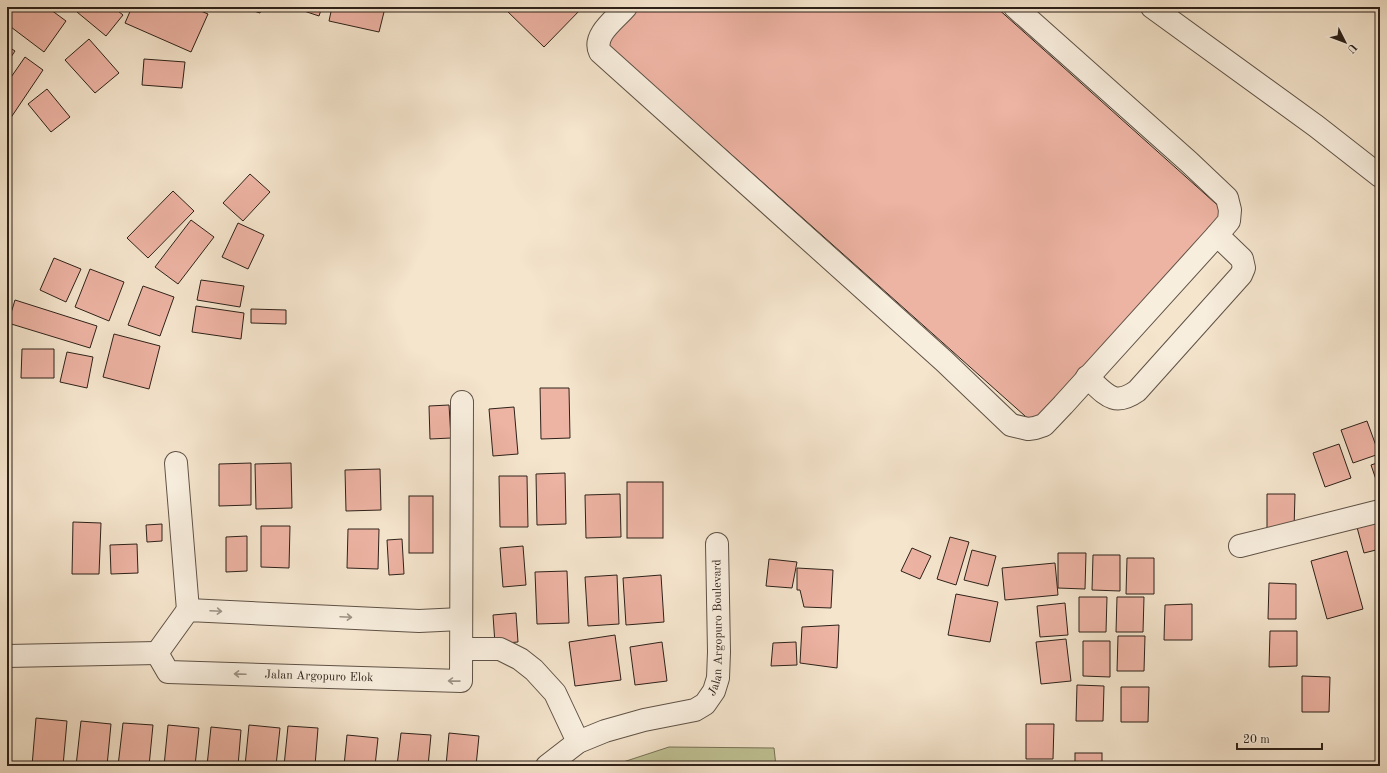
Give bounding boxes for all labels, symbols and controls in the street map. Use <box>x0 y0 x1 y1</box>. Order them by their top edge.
north arrow <box>1325 22 1365 62</box>
text: U <box>1344 41 1358 55</box>
street label: Jalan Argopuro Boulevard <box>706 559 725 699</box>
one-way arrow <box>209 608 222 615</box>
one-way arrow <box>339 614 352 621</box>
street label: Jalan Argopuro Elok <box>265 669 373 684</box>
one-way arrow <box>234 671 247 678</box>
one-way arrow <box>448 677 461 685</box>
scale bar <box>1237 725 1322 751</box>
text: 20 m <box>1243 734 1270 746</box>

